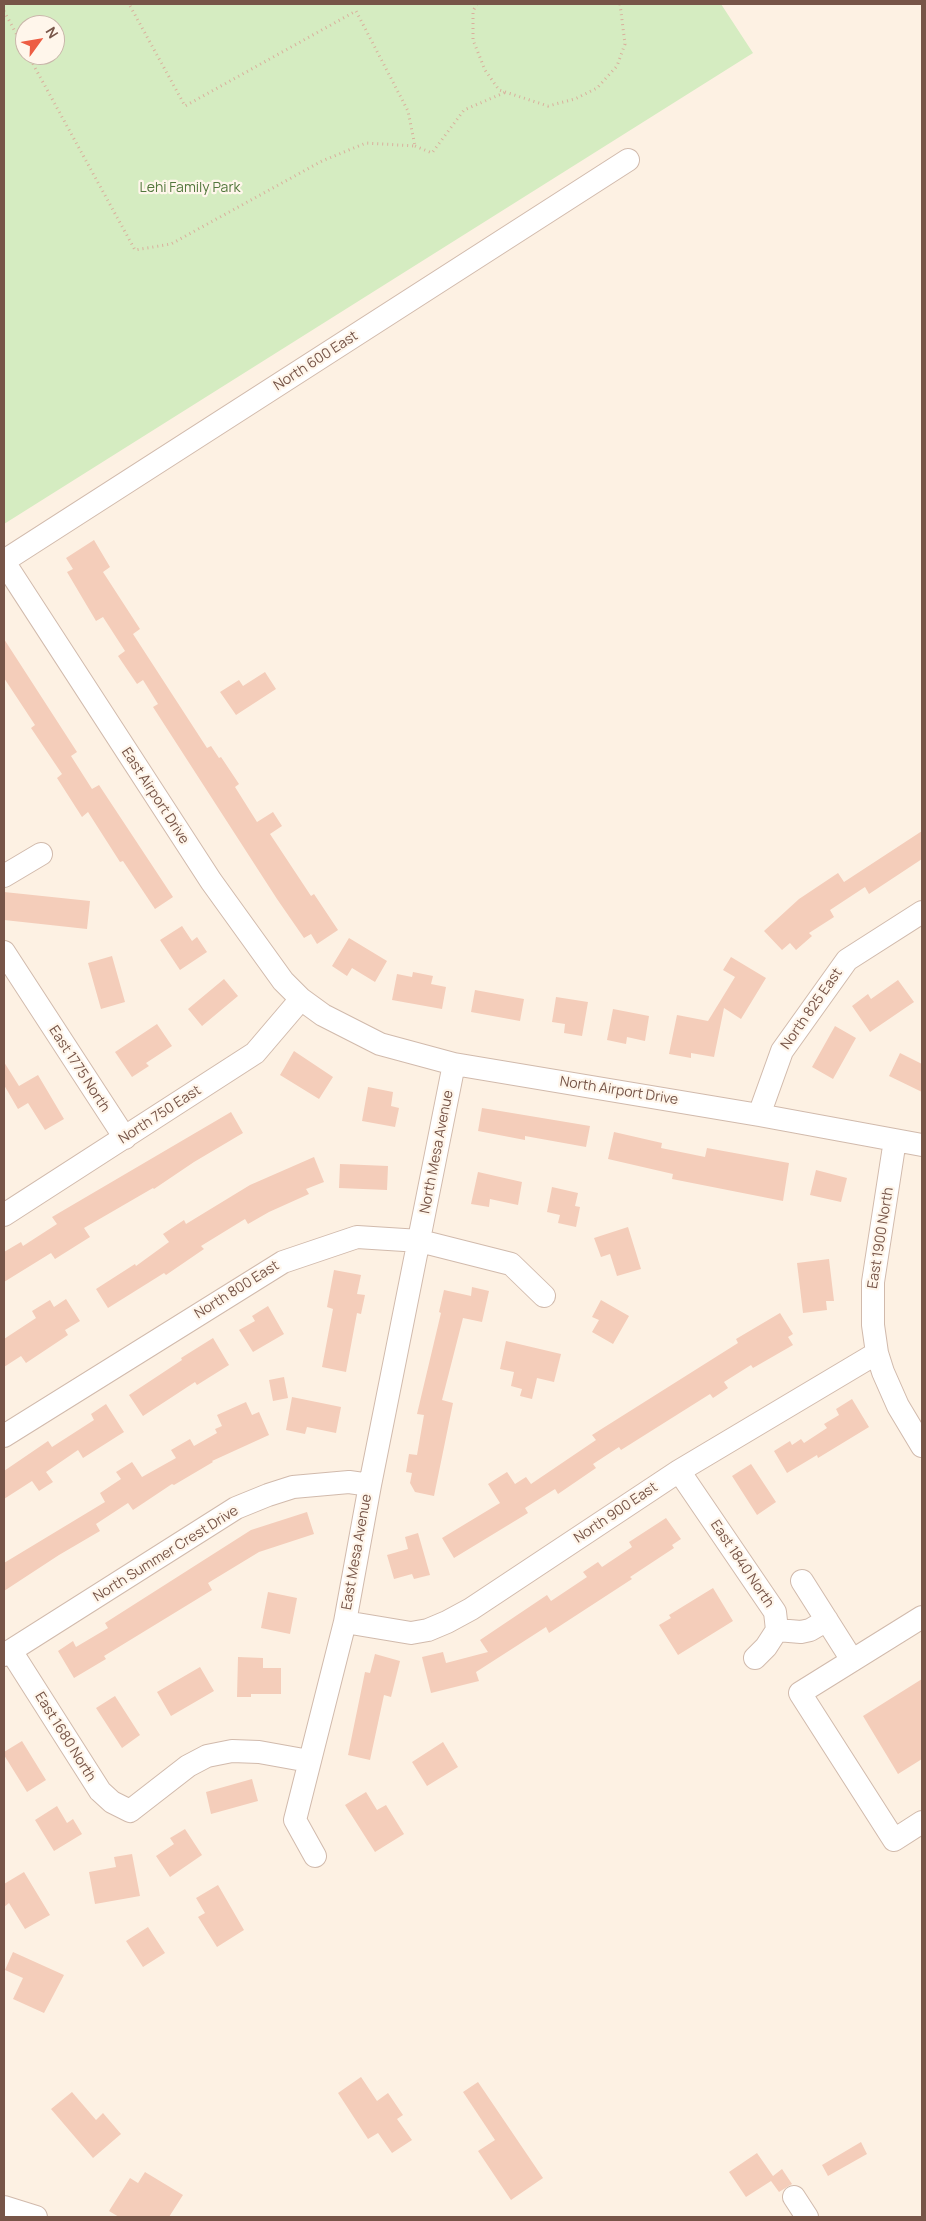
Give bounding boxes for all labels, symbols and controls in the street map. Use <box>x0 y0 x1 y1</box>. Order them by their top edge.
north arrow <box>15 15 65 65</box>
text: N <box>42 23 63 42</box>
park label: Lehi Family Park <box>140 180 240 196</box>
street label: North 600 East <box>271 328 361 394</box>
street label: East Airport Drive <box>118 745 192 847</box>
street label: North 825 East <box>778 965 846 1053</box>
street label: East 1775 North <box>45 1023 113 1115</box>
street label: North Airport Drive <box>559 1073 679 1109</box>
street label: North 750 East <box>116 1082 204 1148</box>
street label: North Mesa Avenue <box>417 1089 457 1215</box>
street label: East 1900 North <box>865 1186 897 1290</box>
street label: North 800 East <box>192 1257 282 1323</box>
street label: North 900 East <box>571 1479 661 1547</box>
street label: East Mesa Avenue <box>339 1493 375 1611</box>
street label: North Summer Crest Drive <box>90 1502 242 1606</box>
street label: East 1840 North <box>707 1517 777 1611</box>
street label: East 1680 North <box>31 1689 99 1785</box>

